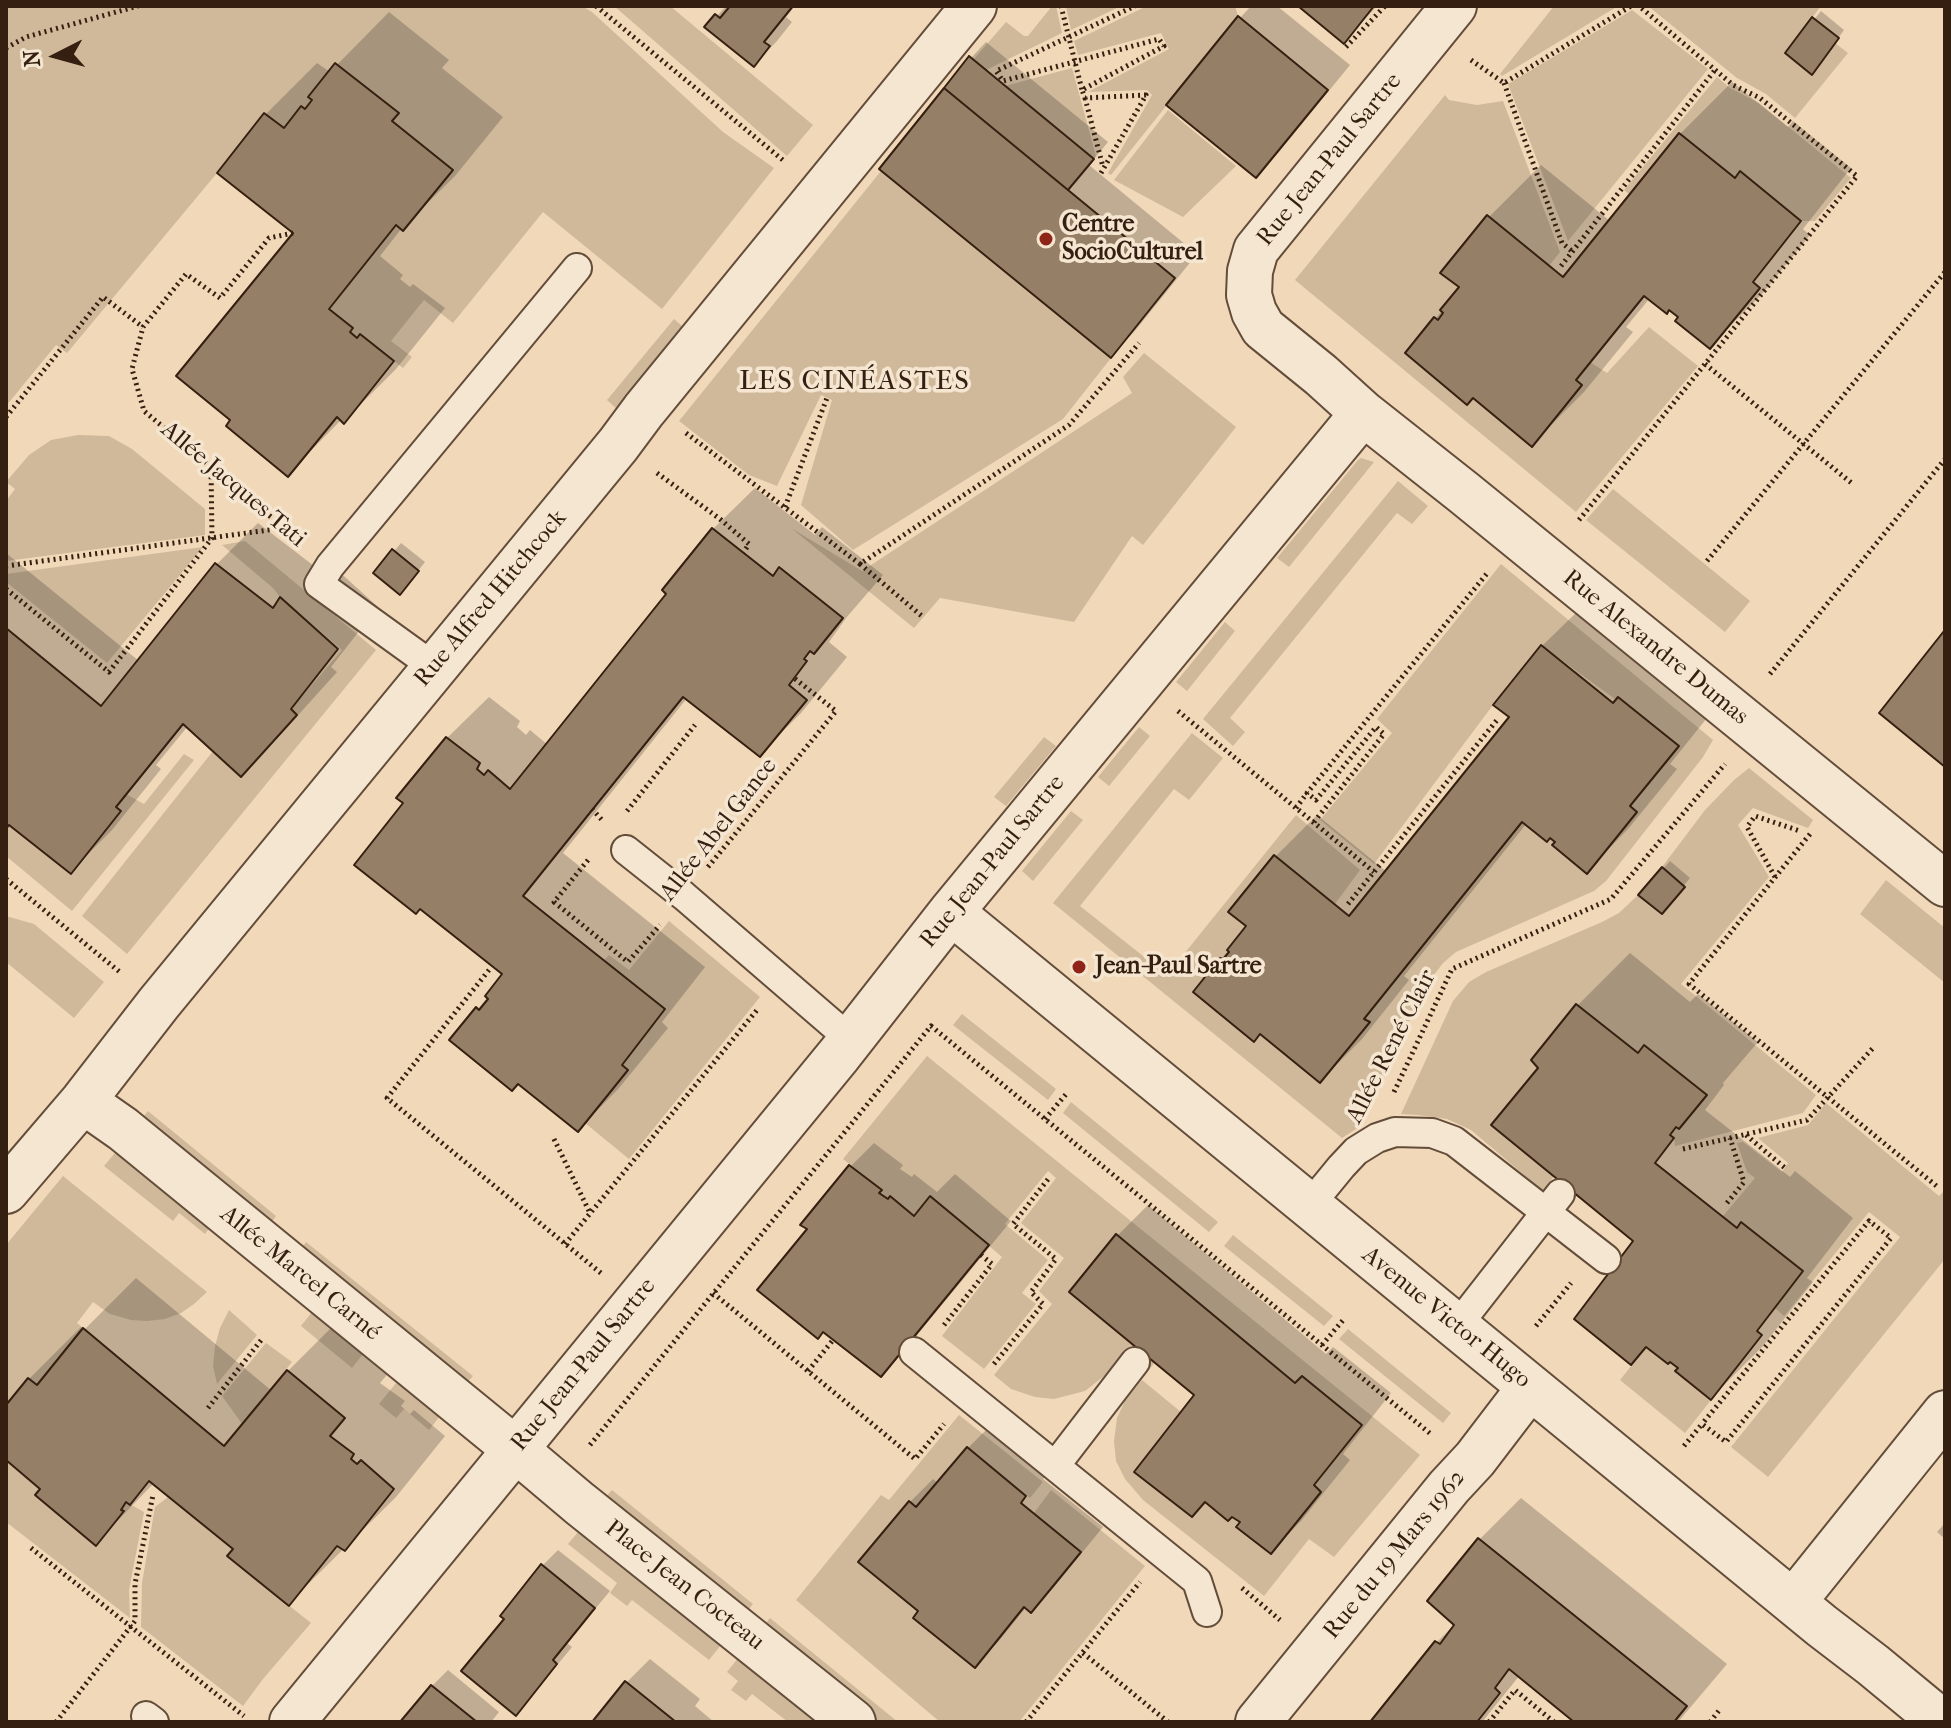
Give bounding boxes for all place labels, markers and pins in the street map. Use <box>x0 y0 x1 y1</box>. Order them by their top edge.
place label: Centre SocioCulturel <box>1062 211 1203 267</box>
marker: Centre SocioCulturel <box>1037 230 1055 248</box>
place label: Jean-Paul Sartre <box>1095 953 1262 981</box>
marker: Jean-Paul Sartre <box>1070 958 1088 976</box>

